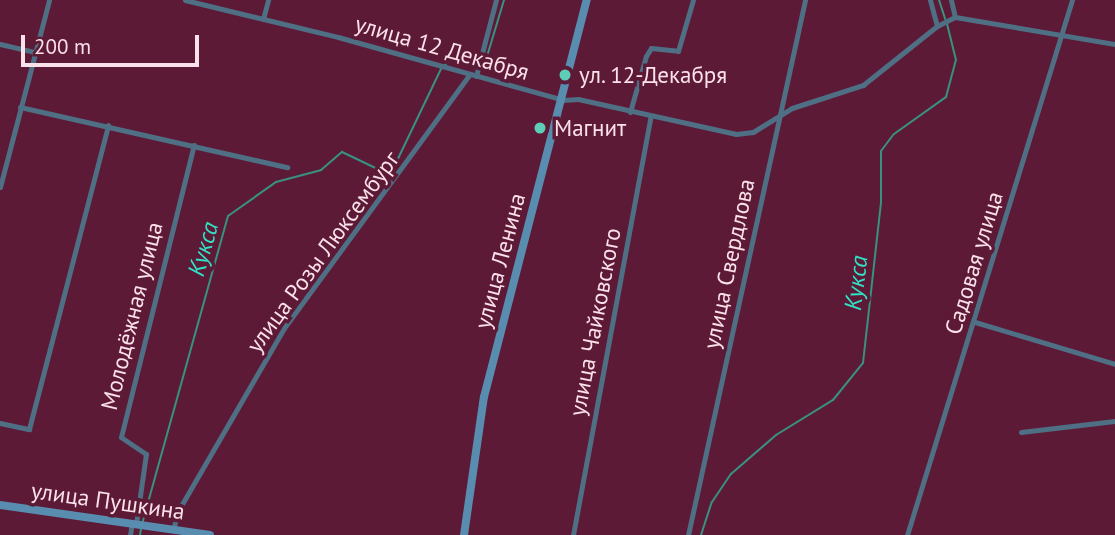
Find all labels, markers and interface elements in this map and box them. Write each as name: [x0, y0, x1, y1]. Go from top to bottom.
street label: улица 12 Декабря: [351, 10, 533, 86]
scale bar: [24, 21, 203, 65]
text: 200 m: [34, 33, 91, 60]
place label: ул. 12-Декабря: [579, 61, 729, 89]
marker: ул. 12-Декабря: [557, 67, 573, 83]
place label: Магнит: [554, 114, 626, 142]
marker: Магнит: [532, 120, 548, 136]
street label: улица Розы Люксембург: [241, 146, 405, 358]
street label: улица Свердлова: [697, 176, 761, 352]
street label: Садовая улица: [939, 188, 1009, 338]
street label: улица Ленина: [469, 190, 531, 332]
street label: Молодёжная улица: [95, 219, 169, 413]
water label: Кукса: [182, 219, 224, 279]
street label: улица Чайковского: [563, 226, 627, 418]
water label: Кукса: [838, 254, 874, 312]
street label: улица Пушкина: [29, 477, 187, 525]

